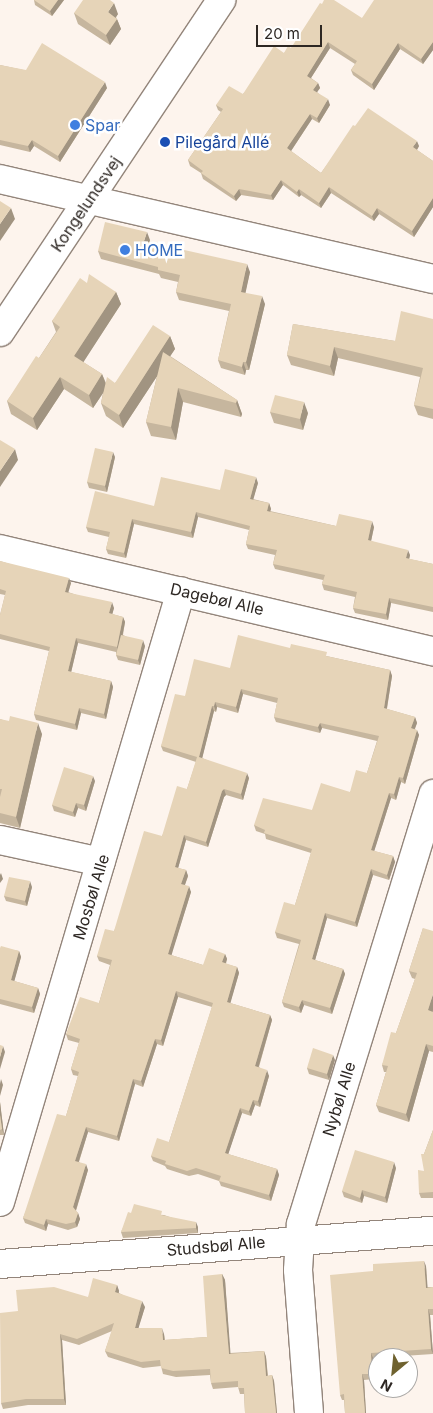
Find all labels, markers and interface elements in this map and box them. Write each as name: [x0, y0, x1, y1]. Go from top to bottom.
scale bar: [258, 15, 324, 47]
text: 20 m: [264, 24, 300, 43]
place label: Spar: [85, 115, 120, 135]
marker: Spar: [69, 119, 81, 131]
place label: Pilegård Allé: [175, 132, 269, 152]
marker: Pilegård Allé: [159, 136, 171, 148]
street label: Kongelundsvej: [47, 153, 125, 255]
place label: HOME: [135, 240, 183, 260]
marker: HOME: [119, 244, 131, 256]
street label: Dagebøl Alle: [168, 579, 266, 619]
street label: Mosbøl Alle: [69, 852, 113, 942]
street label: Nybøl Alle: [319, 1059, 359, 1139]
street label: Studsbøl Alle: [166, 1232, 266, 1260]
north arrow: [368, 1348, 418, 1398]
text: N: [377, 1376, 395, 1396]

